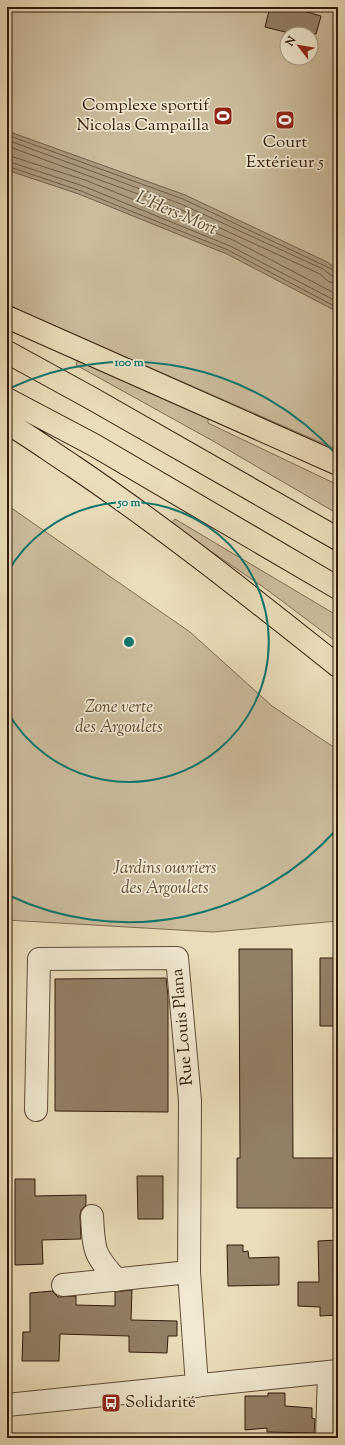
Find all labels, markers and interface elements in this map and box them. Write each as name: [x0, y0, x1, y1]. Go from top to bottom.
north arrow: [279, 26, 319, 66]
text: N: [282, 33, 301, 50]
place label: Complexe sportif Nicolas Campailla: [76, 94, 210, 138]
sports icon: Complexe sportif Nicolas Campailla: [212, 105, 234, 127]
sports icon: Court Extérieur 5: [274, 109, 296, 131]
place label: Court Extérieur 5: [246, 131, 324, 175]
water label: L'Hers-Mort: [131, 185, 221, 243]
text: 100 m: [113, 354, 144, 372]
text: 50 m: [117, 494, 141, 512]
centre of rings: [122, 635, 136, 649]
park label: Zone verte des Argoulets: [75, 696, 163, 740]
park label: Jardins ouvriers des Argoulets: [113, 857, 217, 901]
street label: Rue Louis Plana: [166, 967, 200, 1087]
place label: Solidarité: [125, 1391, 196, 1415]
bus stop icon: Solidarité: [100, 1392, 122, 1414]

